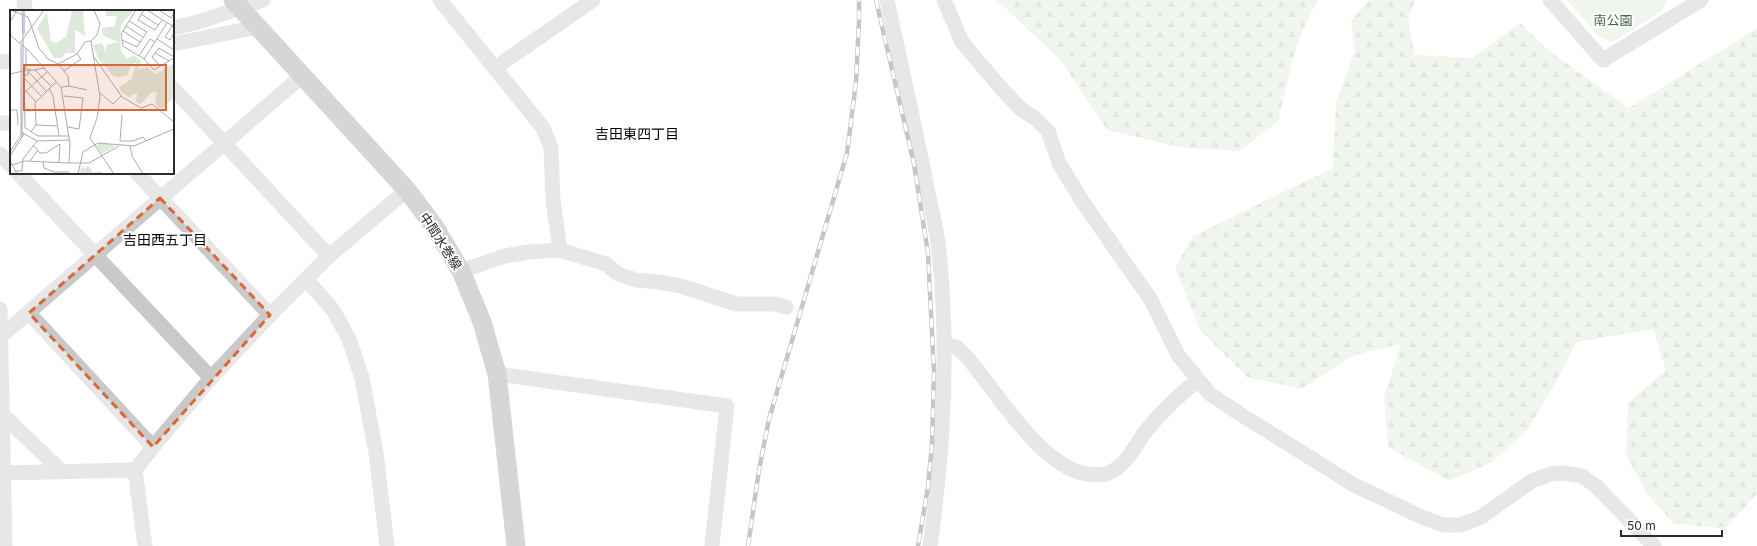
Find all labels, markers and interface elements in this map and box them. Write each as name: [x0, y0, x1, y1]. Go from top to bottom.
inset map: [10, 10, 174, 174]
park label: 南公園: [1593, 12, 1633, 28]
district label: 吉田東四丁目: [595, 125, 679, 142]
street label: 中間水巻線: [417, 209, 465, 273]
district label: 吉田西五丁目: [123, 231, 207, 248]
scale bar: [1621, 512, 1722, 538]
text: 50 m: [1627, 518, 1656, 533]

